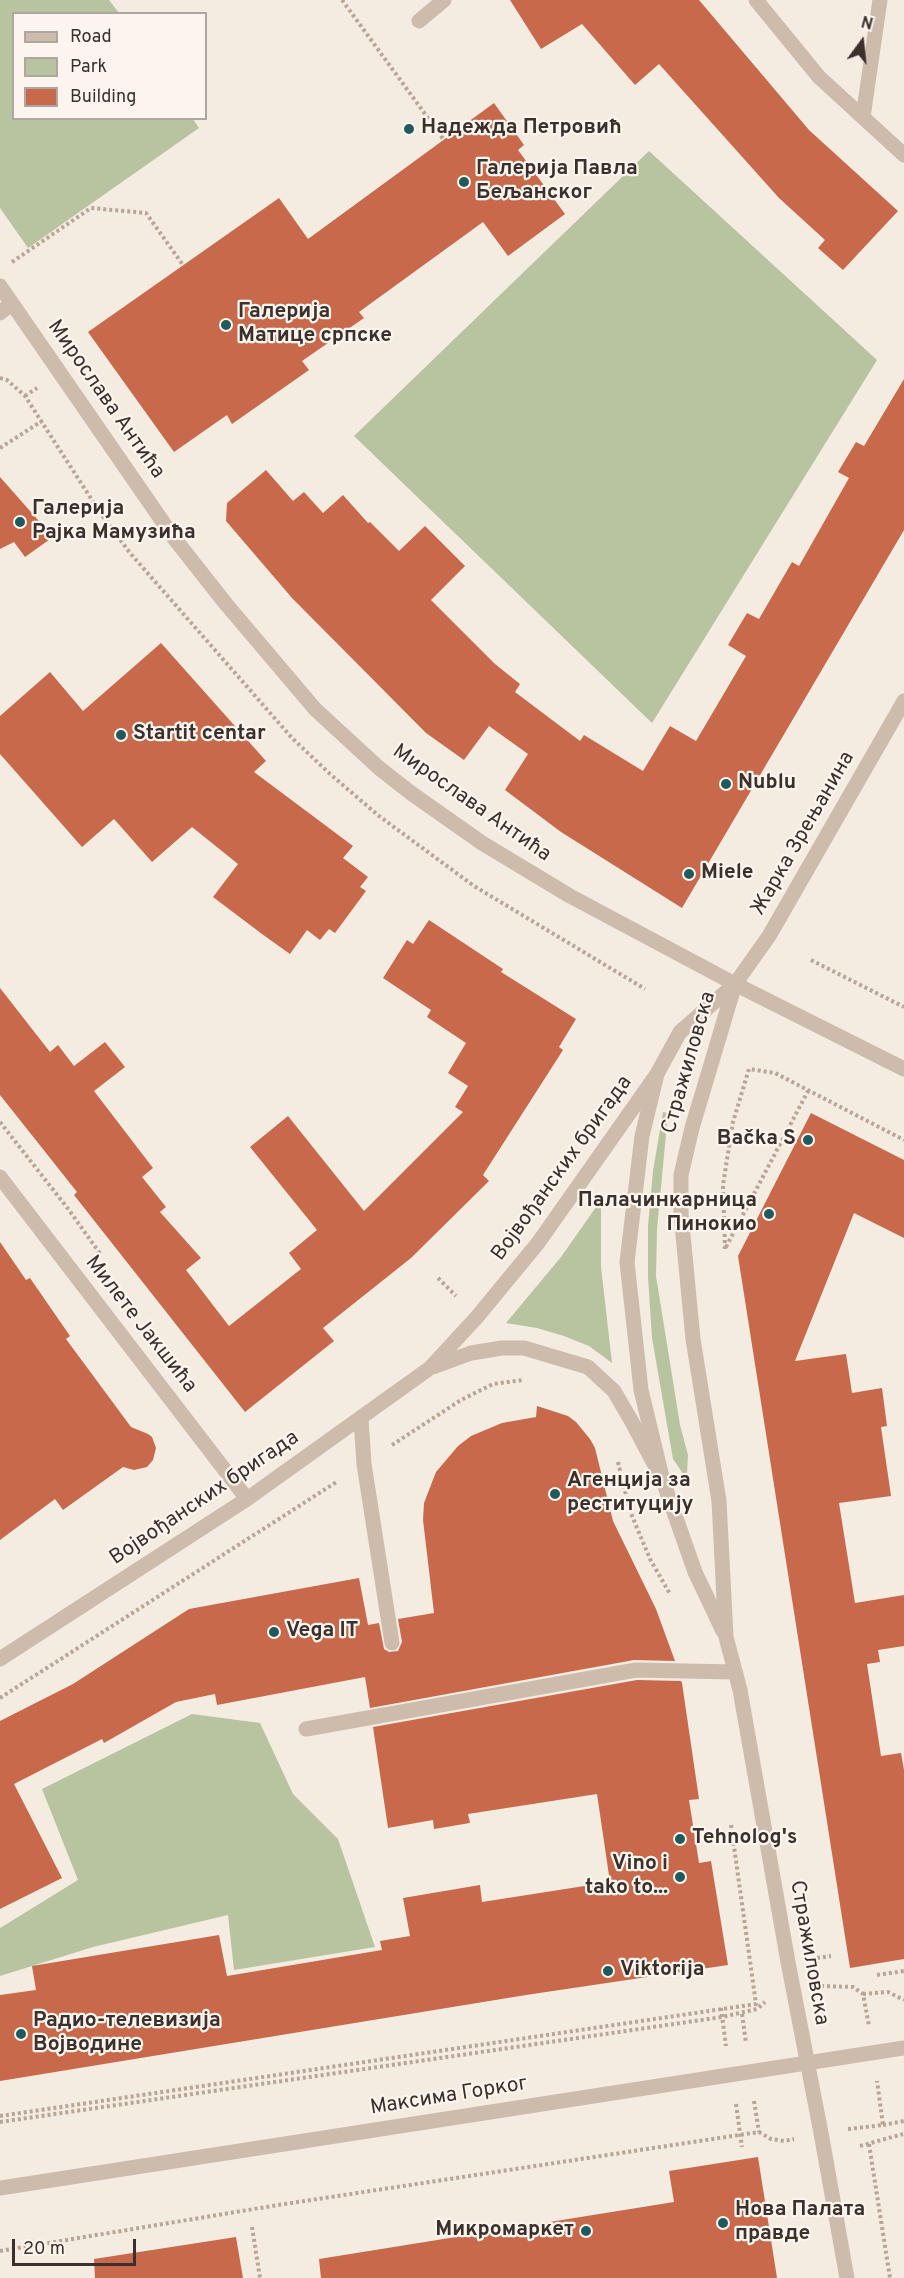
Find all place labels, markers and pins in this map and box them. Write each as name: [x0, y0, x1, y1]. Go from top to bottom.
place label: Надежда Петровић: [421, 116, 622, 142]
marker: Надежда Петровић: [402, 122, 416, 136]
place label: Галерија Павла Бељанског: [476, 157, 638, 207]
marker: Галерија Павла Бељанског: [457, 175, 471, 189]
place label: Галерија Матице српске: [238, 300, 392, 350]
marker: Галерија Матице српске: [219, 318, 233, 332]
place label: Галерија Рајка Мамузића: [32, 497, 196, 547]
marker: Галерија Рајка Мамузића: [13, 515, 27, 529]
place label: Startit centar: [133, 722, 266, 748]
marker: Startit centar: [114, 728, 128, 742]
place label: Nublu: [738, 771, 796, 797]
marker: Nublu: [719, 777, 733, 791]
place label: Miele: [701, 861, 753, 887]
marker: Miele: [682, 867, 696, 881]
place label: Bačka S: [717, 1127, 796, 1153]
marker: Bačka S: [801, 1133, 815, 1147]
place label: Палачинкарница Пинокио: [578, 1189, 757, 1239]
marker: Палачинкарница Пинокио: [762, 1207, 776, 1221]
place label: Агенција за реституцију: [567, 1469, 694, 1519]
marker: Агенција за реституцију: [548, 1487, 562, 1501]
place label: Vega IT: [286, 1619, 358, 1645]
marker: Vega IT: [267, 1625, 281, 1639]
place label: Tehnolog's: [692, 1826, 797, 1852]
marker: Tehnolog's: [673, 1832, 687, 1846]
place label: Vino i tako to...: [585, 1852, 668, 1902]
marker: Vino i tako to...: [673, 1870, 687, 1884]
place label: Viktorija: [620, 1958, 705, 1984]
marker: Viktorija: [601, 1964, 615, 1978]
place label: Радио-телевизија Војводине: [33, 2009, 221, 2059]
marker: Радио-телевизија Војводине: [14, 2027, 28, 2041]
place label: Нова Палата правде: [735, 2198, 865, 2248]
marker: Нова Палата правде: [716, 2216, 730, 2230]
place label: Микромаркет: [435, 2218, 574, 2244]
marker: Микромаркет: [579, 2224, 593, 2238]

